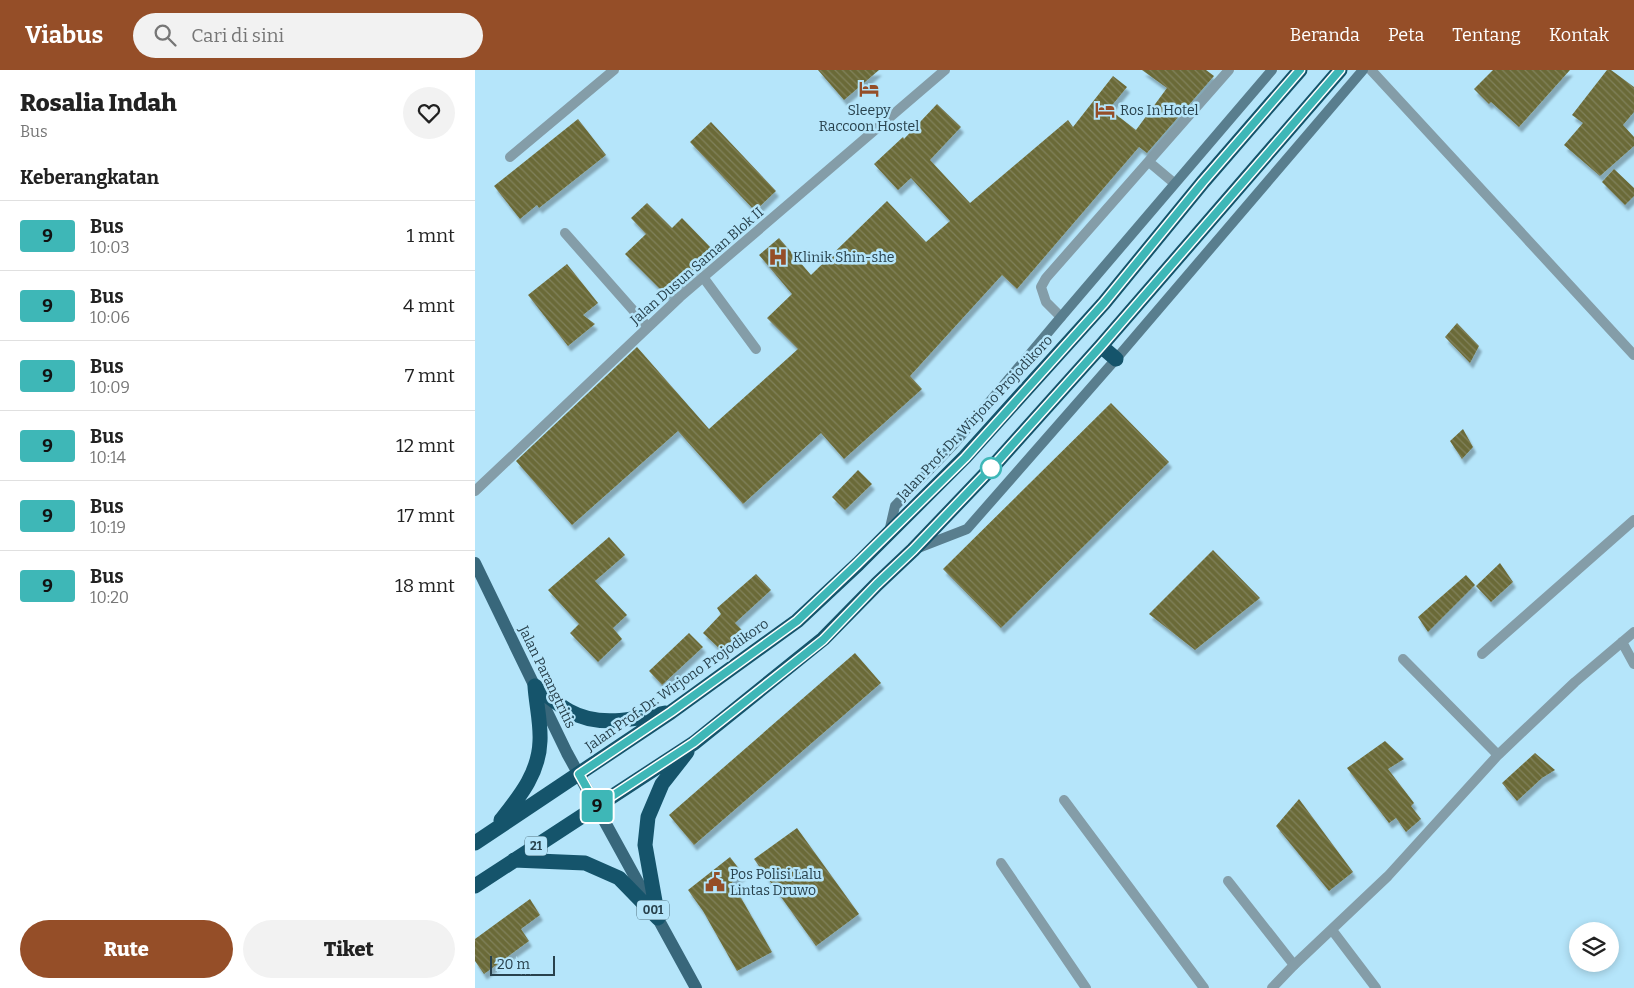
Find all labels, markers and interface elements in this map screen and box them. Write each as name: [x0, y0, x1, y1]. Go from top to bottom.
search box: [133, 13, 483, 58]
text: Viabus: [25, 21, 103, 49]
icon: search: [151, 21, 179, 49]
text: Cari di sini: [191, 24, 284, 47]
text: Beranda: [1290, 24, 1360, 46]
text: Peta: [1388, 24, 1424, 46]
text: Tentang: [1452, 24, 1521, 46]
text: Kontak: [1549, 24, 1609, 46]
hotel icon: Sleepy Raccoon Hostel: [858, 78, 880, 100]
button: heart: [403, 87, 455, 139]
text: Rosalia Indah: [20, 89, 176, 117]
hotel icon: Ros In Hotel: [1094, 99, 1116, 121]
place label: Sleepy Raccoon Hostel: [819, 102, 919, 135]
place label: Ros In Hotel: [1120, 102, 1199, 119]
text: Bus: [20, 122, 48, 141]
text: Keberangkatan: [20, 166, 159, 189]
street label: Jalan Dusun Saman Blok II: [626, 204, 767, 329]
text: Bus: [90, 215, 124, 238]
text: 1 mnt: [406, 224, 455, 247]
text: 9: [42, 225, 53, 247]
text: 10:03: [90, 238, 130, 257]
hospital icon: Klinik Shin-she: [767, 246, 789, 268]
place label: Klinik Shin-she: [793, 249, 895, 266]
text: Bus: [90, 285, 124, 308]
text: 4 mnt: [403, 294, 455, 317]
text: 9: [42, 295, 53, 317]
text: 10:06: [90, 308, 130, 327]
street label: Jalan Prof. Dr. Wirjono Projodikoro: [893, 332, 1056, 505]
text: Bus: [90, 355, 124, 378]
text: 7 mnt: [405, 364, 455, 387]
text: 9: [42, 365, 53, 387]
text: 10:09: [90, 378, 130, 397]
text: Bus: [90, 425, 124, 448]
text: 12 mnt: [396, 434, 455, 457]
text: 9: [42, 435, 53, 457]
text: 10:14: [90, 448, 126, 467]
unlabelled marker: [980, 457, 1002, 479]
text: Bus: [90, 495, 124, 518]
text: 17 mnt: [397, 504, 455, 527]
text: 9: [42, 505, 53, 527]
text: 10:19: [90, 518, 126, 537]
text: Bus: [90, 565, 124, 588]
text: 18 mnt: [395, 574, 455, 597]
text: 9: [42, 575, 53, 597]
text: 10:20: [90, 588, 129, 607]
street label: Jalan Prof. Dr. Wirjono Projodikoro: [581, 615, 772, 756]
street label: Jalan Parangtritis: [514, 622, 579, 731]
line badge: 9: [581, 790, 613, 822]
text: 9: [592, 795, 602, 817]
road number: 21: [525, 836, 547, 856]
place label: Pos Polisi Lalu Lintas Druwo: [730, 866, 822, 899]
public building icon: Pos Polisi Lalu Lintas Druwo: [704, 871, 726, 893]
road number: 001: [637, 900, 669, 920]
button: Rute: [20, 920, 233, 978]
button: Tiket: [243, 920, 455, 978]
map controls: [1569, 922, 1619, 972]
button: layers: [1569, 922, 1619, 972]
scale bar: [490, 953, 555, 976]
text: 20 m: [497, 956, 530, 973]

